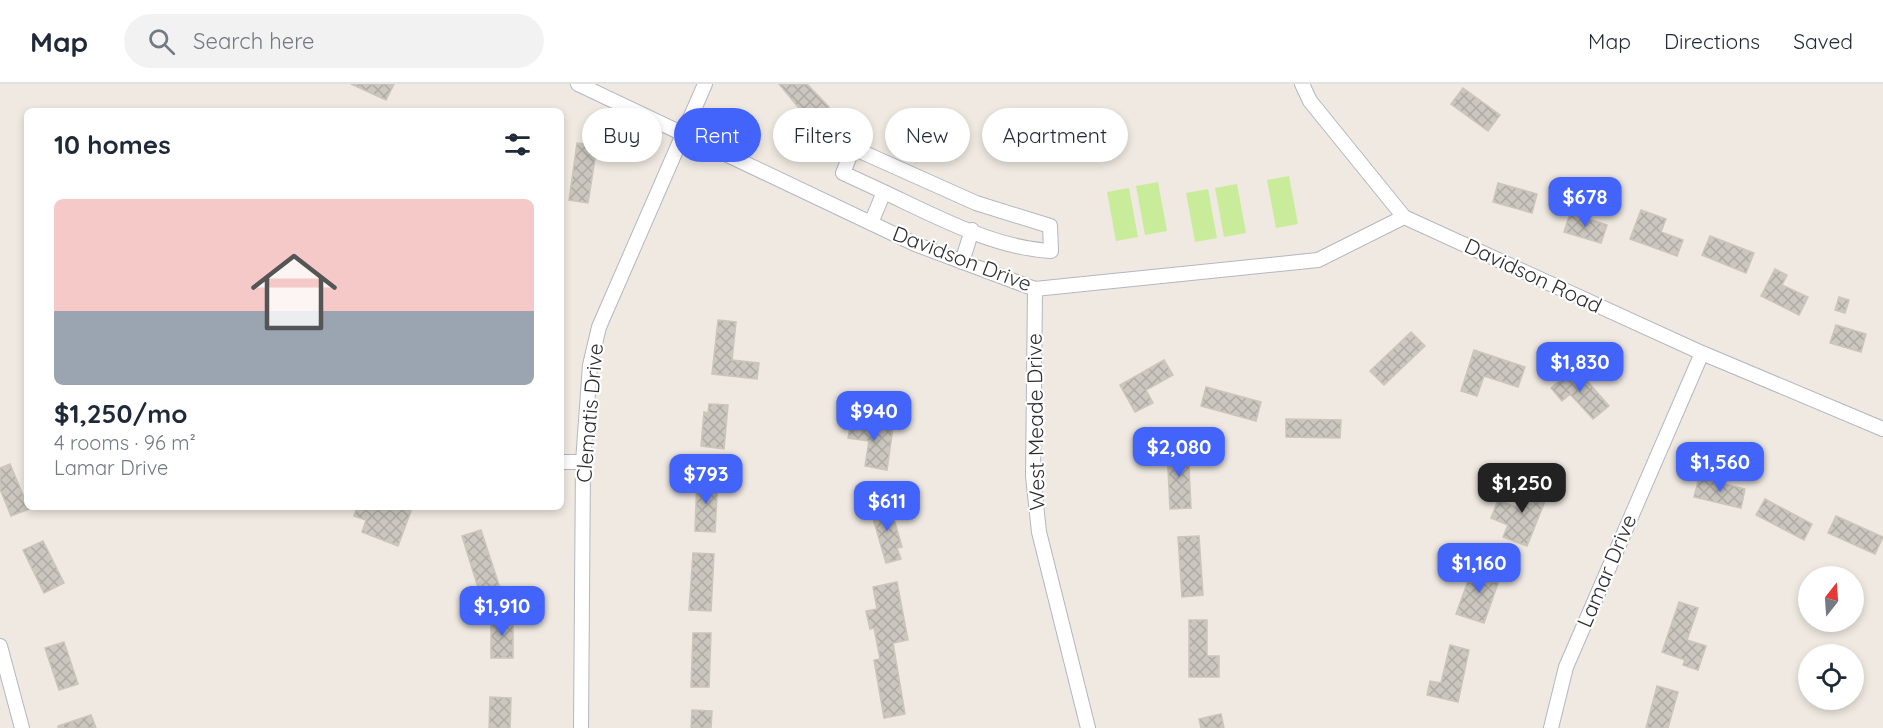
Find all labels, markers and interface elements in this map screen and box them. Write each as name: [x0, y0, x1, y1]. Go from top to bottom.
search box: [124, 14, 544, 68]
text: Map: [30, 24, 88, 59]
icon: search: [145, 25, 178, 58]
text: Search here: [193, 27, 315, 55]
text: Map: [1588, 28, 1631, 54]
text: Directions: [1664, 28, 1760, 54]
text: Saved: [1793, 28, 1853, 54]
chip: Buy: [582, 108, 662, 162]
chip: Rent: [674, 108, 761, 162]
chip: Filters: [773, 108, 873, 162]
chip: New: [885, 108, 970, 162]
chip: Apartment: [982, 108, 1128, 162]
text: 10 homes: [54, 128, 171, 161]
icon: filters: [501, 128, 534, 161]
pin: $678: [1549, 177, 1621, 228]
text: $678: [1563, 184, 1607, 209]
street label: Davidson Drive: [889, 220, 1036, 297]
street label: Davidson Road: [1461, 232, 1606, 318]
icon: home: [240, 238, 348, 346]
street label: West Meade Drive: [1020, 333, 1050, 511]
street label: Clematis Drive: [570, 342, 608, 484]
pin: $1,830: [1531, 342, 1629, 393]
text: $1,830: [1550, 349, 1610, 374]
pin: $940: [838, 391, 910, 442]
text: $1,250/mo: [54, 397, 187, 430]
text: $940: [850, 398, 898, 423]
pin: $2,080: [1130, 427, 1228, 478]
text: 4 rooms · 96 m²: [54, 430, 196, 455]
text: $2,080: [1147, 434, 1211, 459]
pin: $1,560: [1671, 442, 1769, 493]
text: $1,560: [1690, 449, 1750, 474]
pin: $793: [670, 454, 742, 505]
text: Lamar Drive: [54, 455, 168, 480]
text: $793: [683, 461, 729, 486]
pin: $1,250: [1473, 463, 1571, 514]
text: $1,250: [1492, 470, 1552, 495]
pin: $611: [851, 481, 923, 532]
text: $611: [868, 488, 906, 513]
street label: Lamar Drive: [1571, 510, 1642, 631]
pin: $1,160: [1430, 543, 1528, 594]
text: $1,160: [1452, 550, 1506, 575]
north arrow: [1798, 566, 1864, 632]
map controls: [1798, 566, 1864, 710]
pin: $1,910: [453, 586, 551, 637]
text: $1,910: [474, 593, 530, 618]
button: locate: [1798, 644, 1864, 710]

